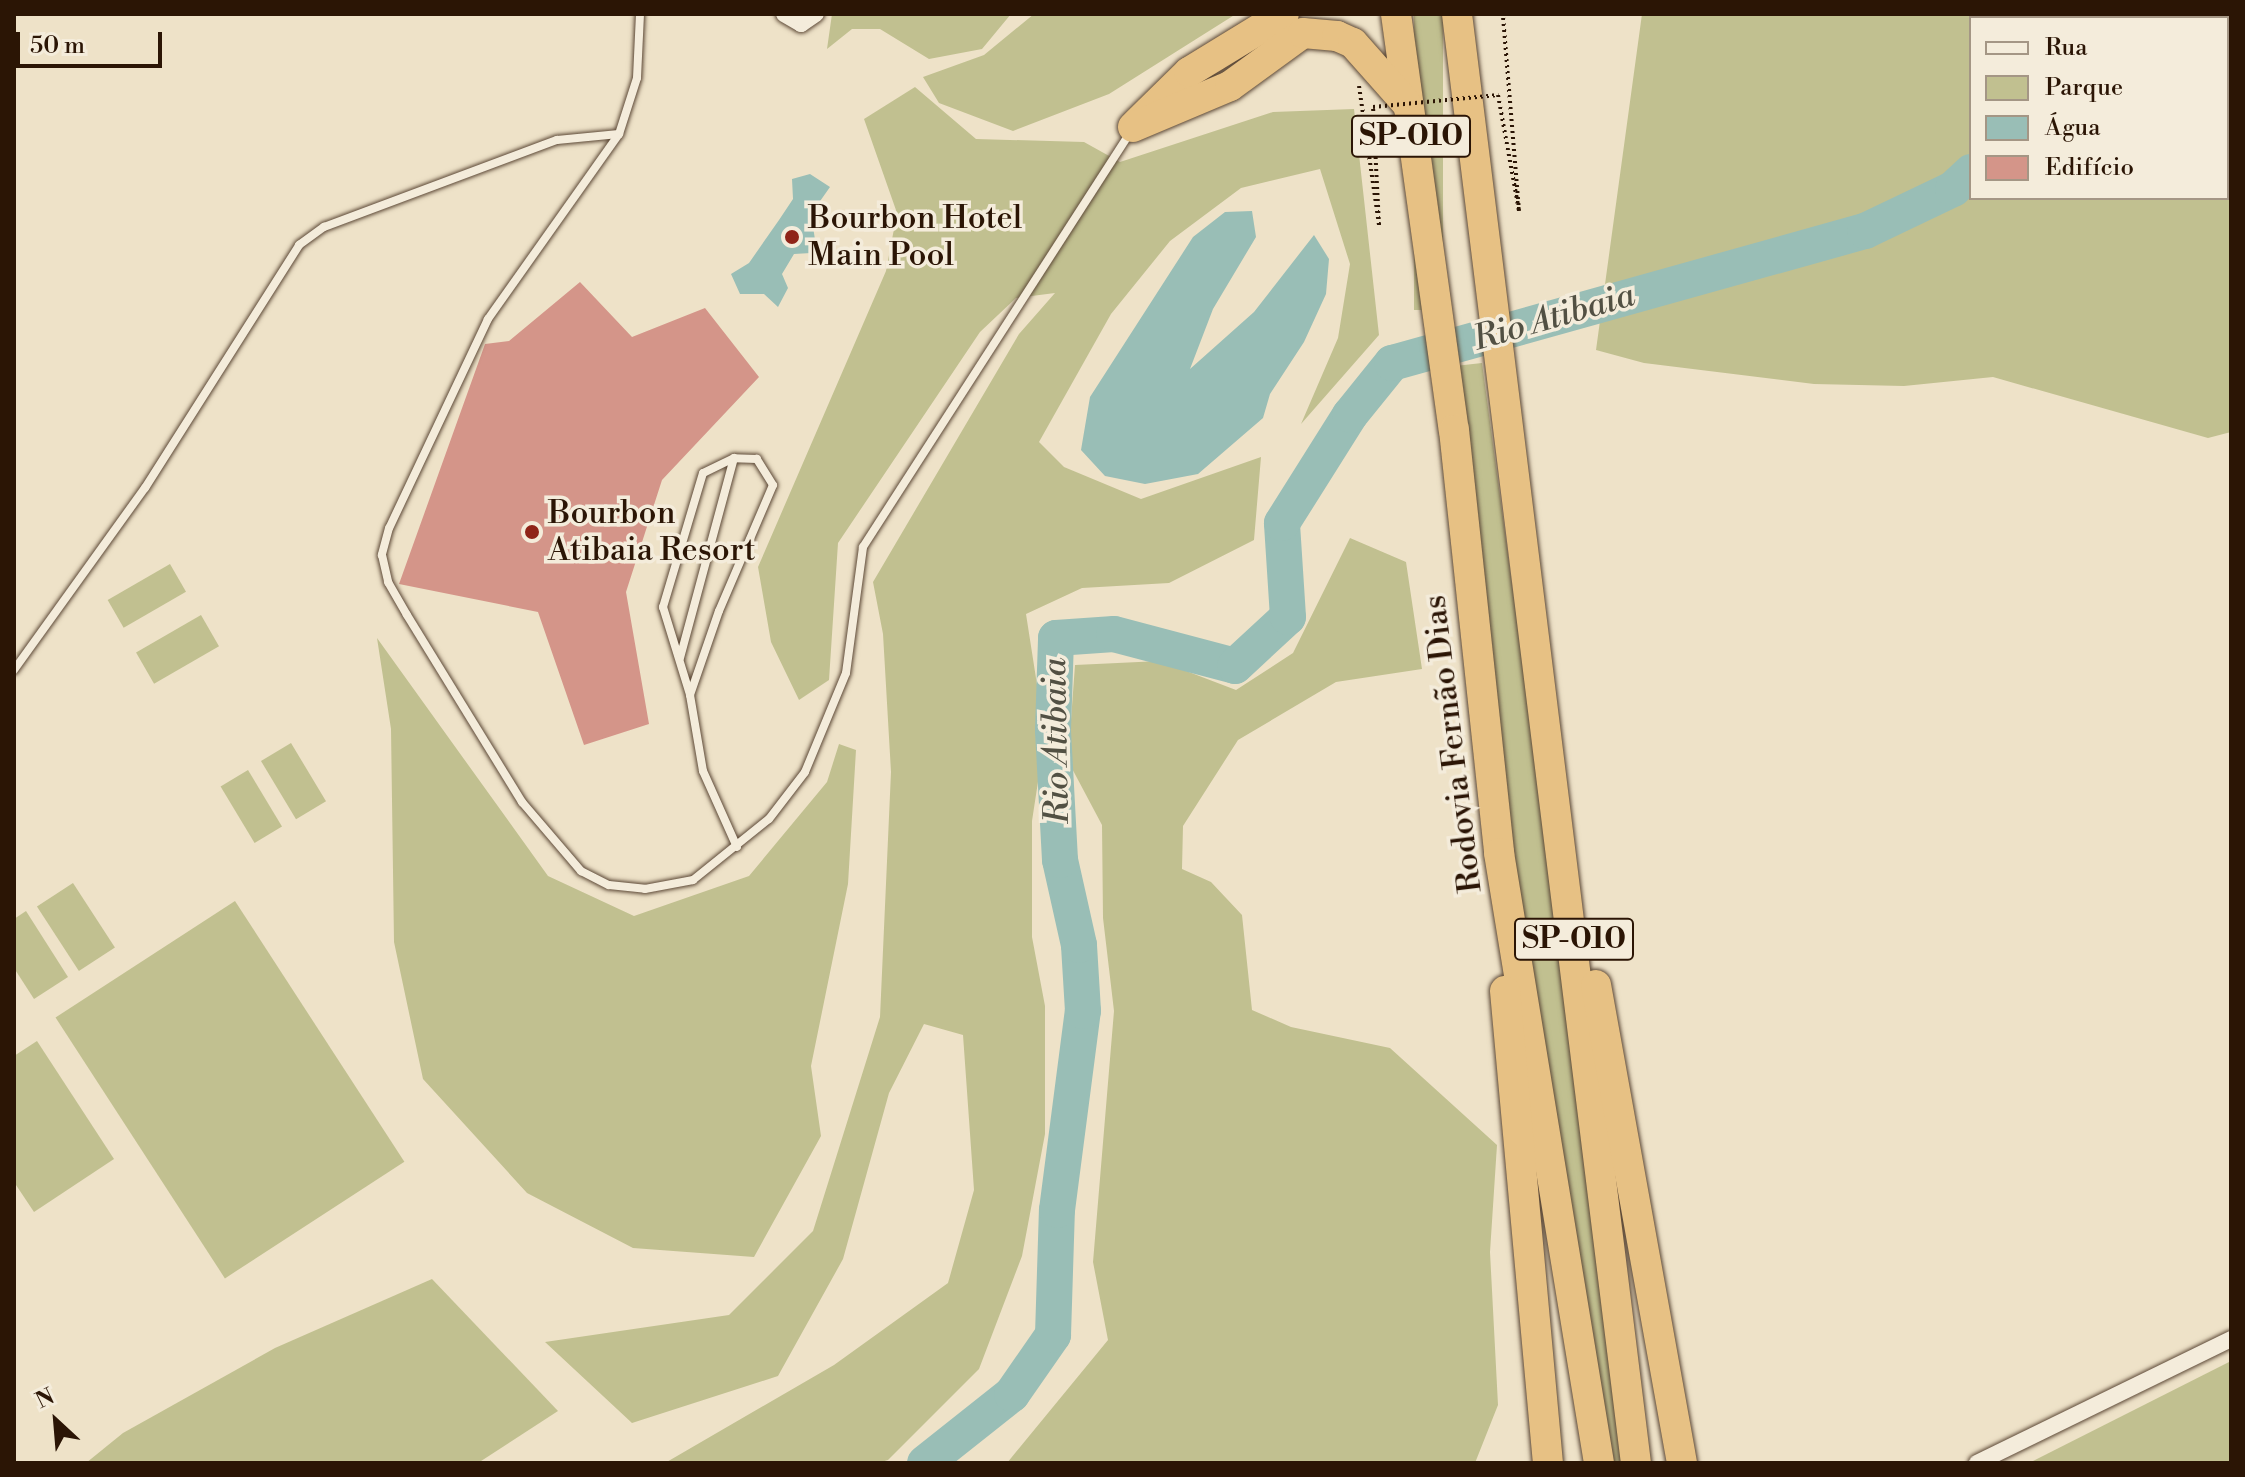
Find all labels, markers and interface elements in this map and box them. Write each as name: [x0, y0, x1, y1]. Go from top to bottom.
scale bar: [20, 16, 166, 66]
legend: [1969, 16, 2229, 200]
text: 50 m: [30, 31, 85, 61]
text: Rua: [2045, 33, 2087, 63]
text: Parque: [2045, 73, 2123, 103]
road number: SP-010: [1351, 110, 1471, 162]
text: Água: [2045, 113, 2100, 143]
text: Edifício: [2045, 153, 2134, 183]
place label: Bourbon Hotel Main Pool: [808, 200, 1022, 275]
marker: Bourbon Hotel Main Pool: [783, 228, 801, 246]
water label: Rio Atibaia: [1468, 275, 1640, 361]
place label: Bourbon Atibaia Resort: [548, 495, 756, 570]
marker: Bourbon Atibaia Resort: [523, 523, 541, 541]
street label: Rodovia Fernão Dias: [1416, 593, 1490, 895]
water label: Rio Atibaia: [1035, 658, 1079, 824]
road number: SP-010: [1514, 913, 1634, 965]
north arrow: [16, 1381, 96, 1461]
text: N: [32, 1383, 59, 1415]

